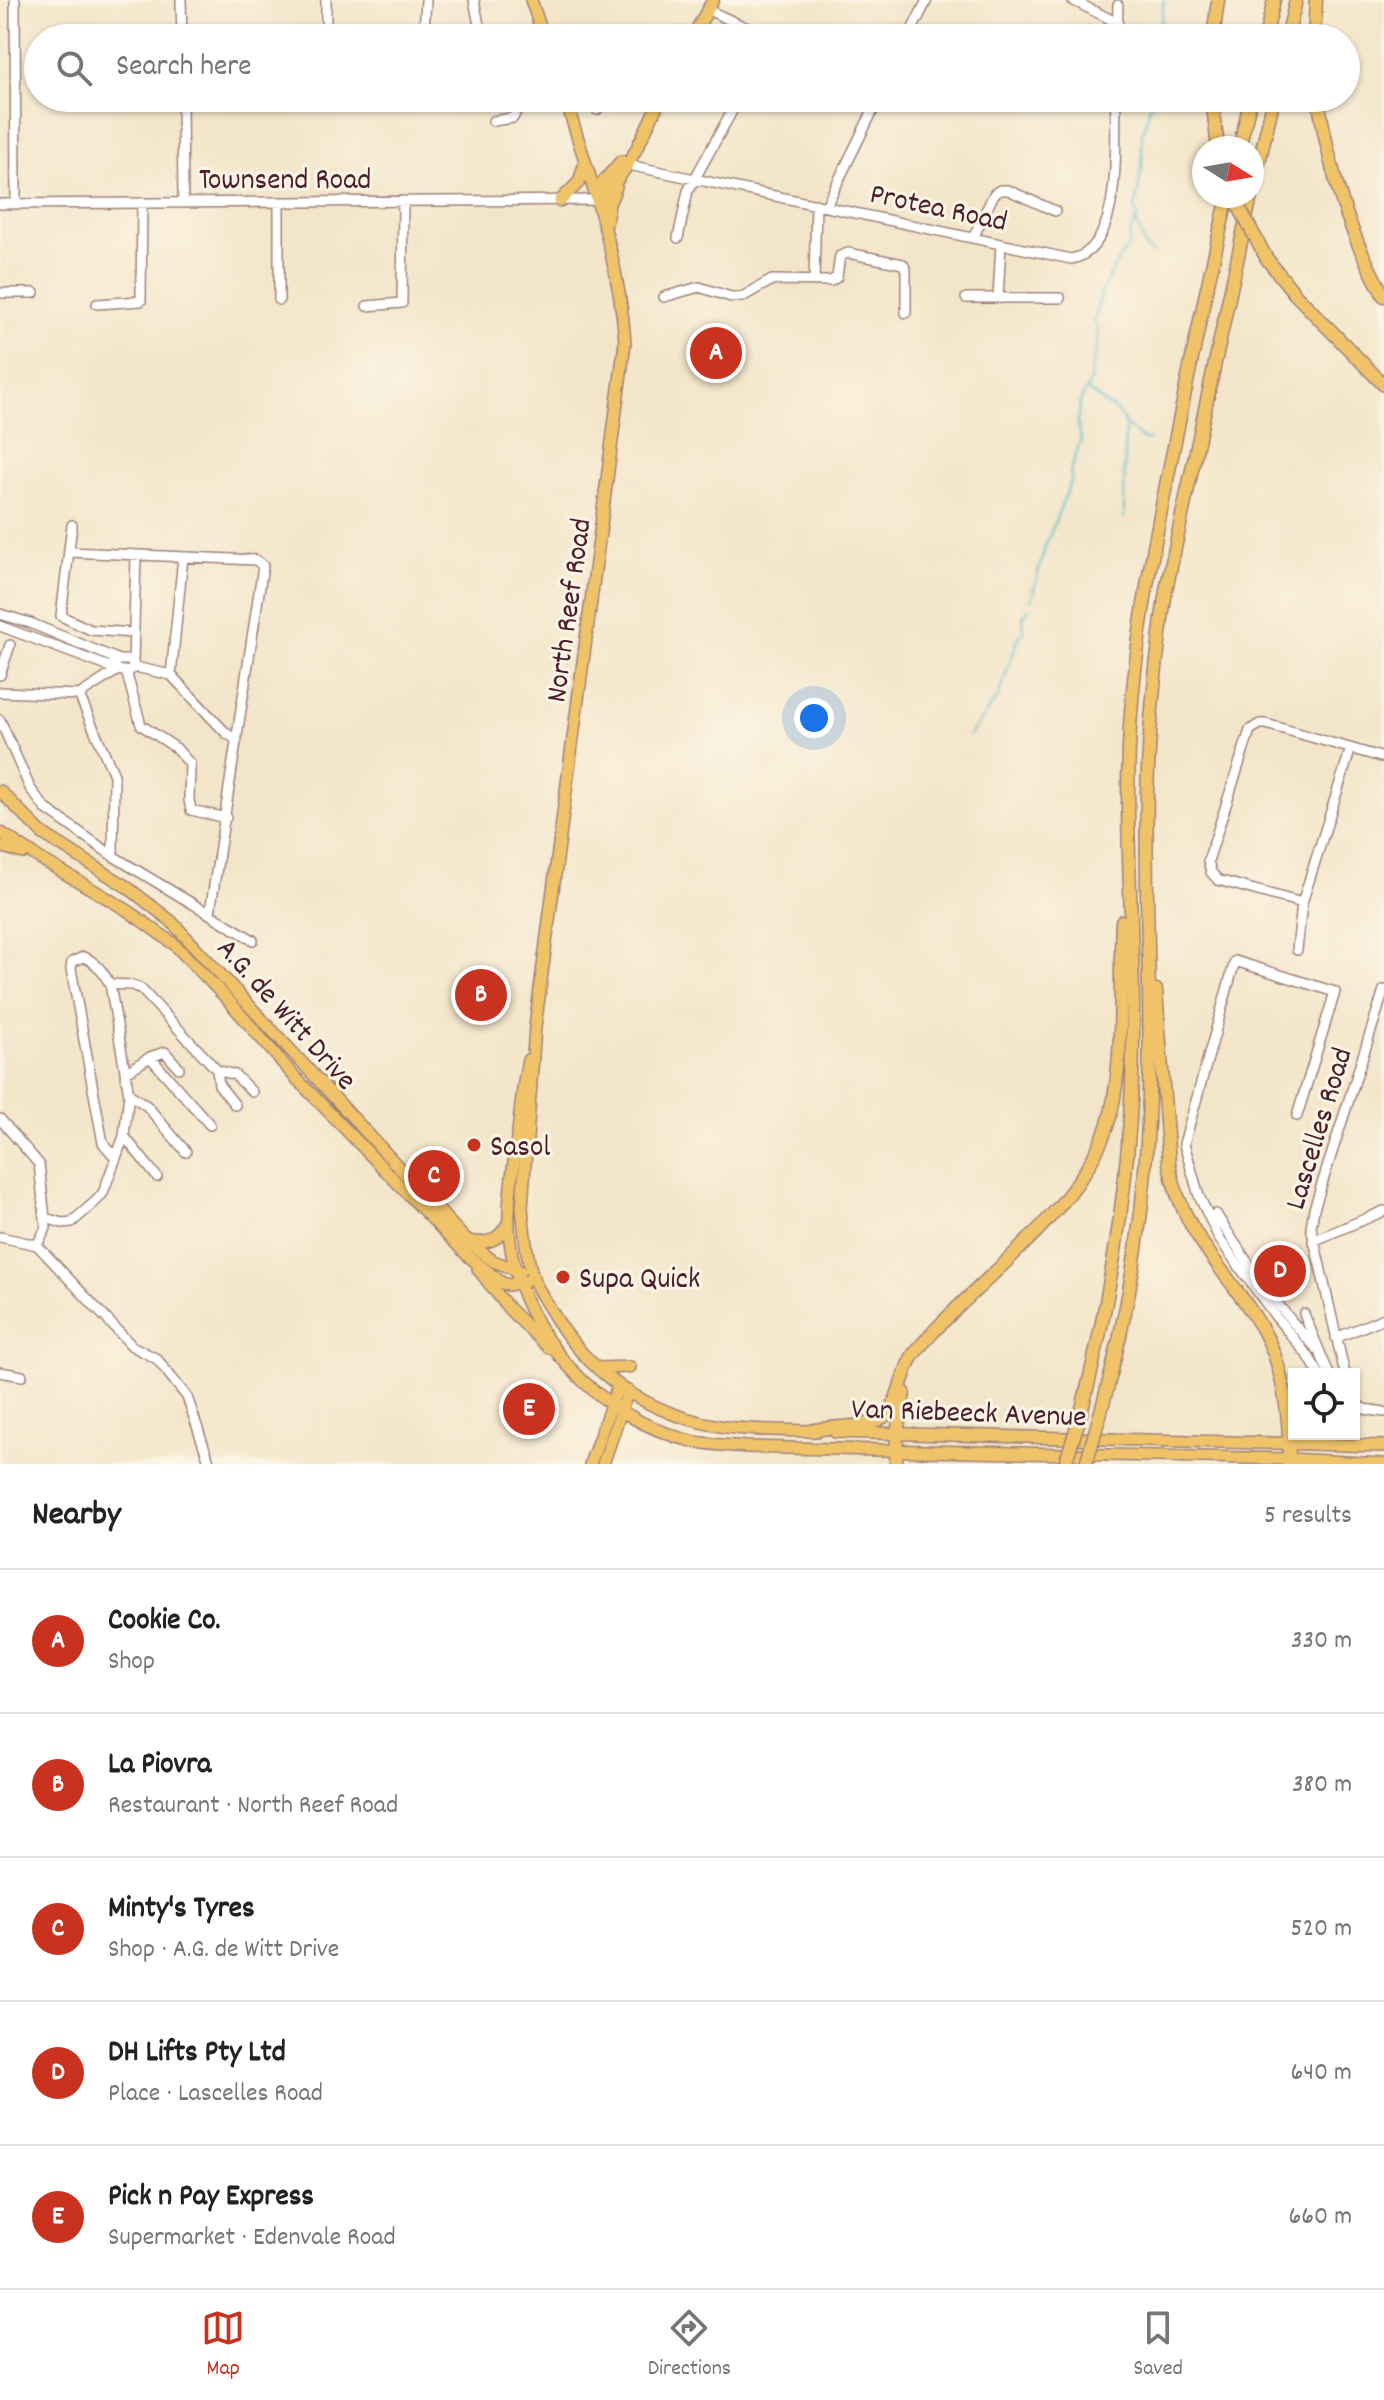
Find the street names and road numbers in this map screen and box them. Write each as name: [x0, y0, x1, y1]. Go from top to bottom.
street label: Townsend Road: [199, 161, 371, 204]
street label: Protea Road: [865, 175, 1011, 246]
street label: North Reef Road: [537, 516, 606, 705]
street label: A.G. de Witt Drive: [204, 930, 365, 1102]
street label: Lascelles Road: [1276, 1043, 1366, 1216]
street label: Van Riebeeck Avenue: [851, 1390, 1087, 1441]

